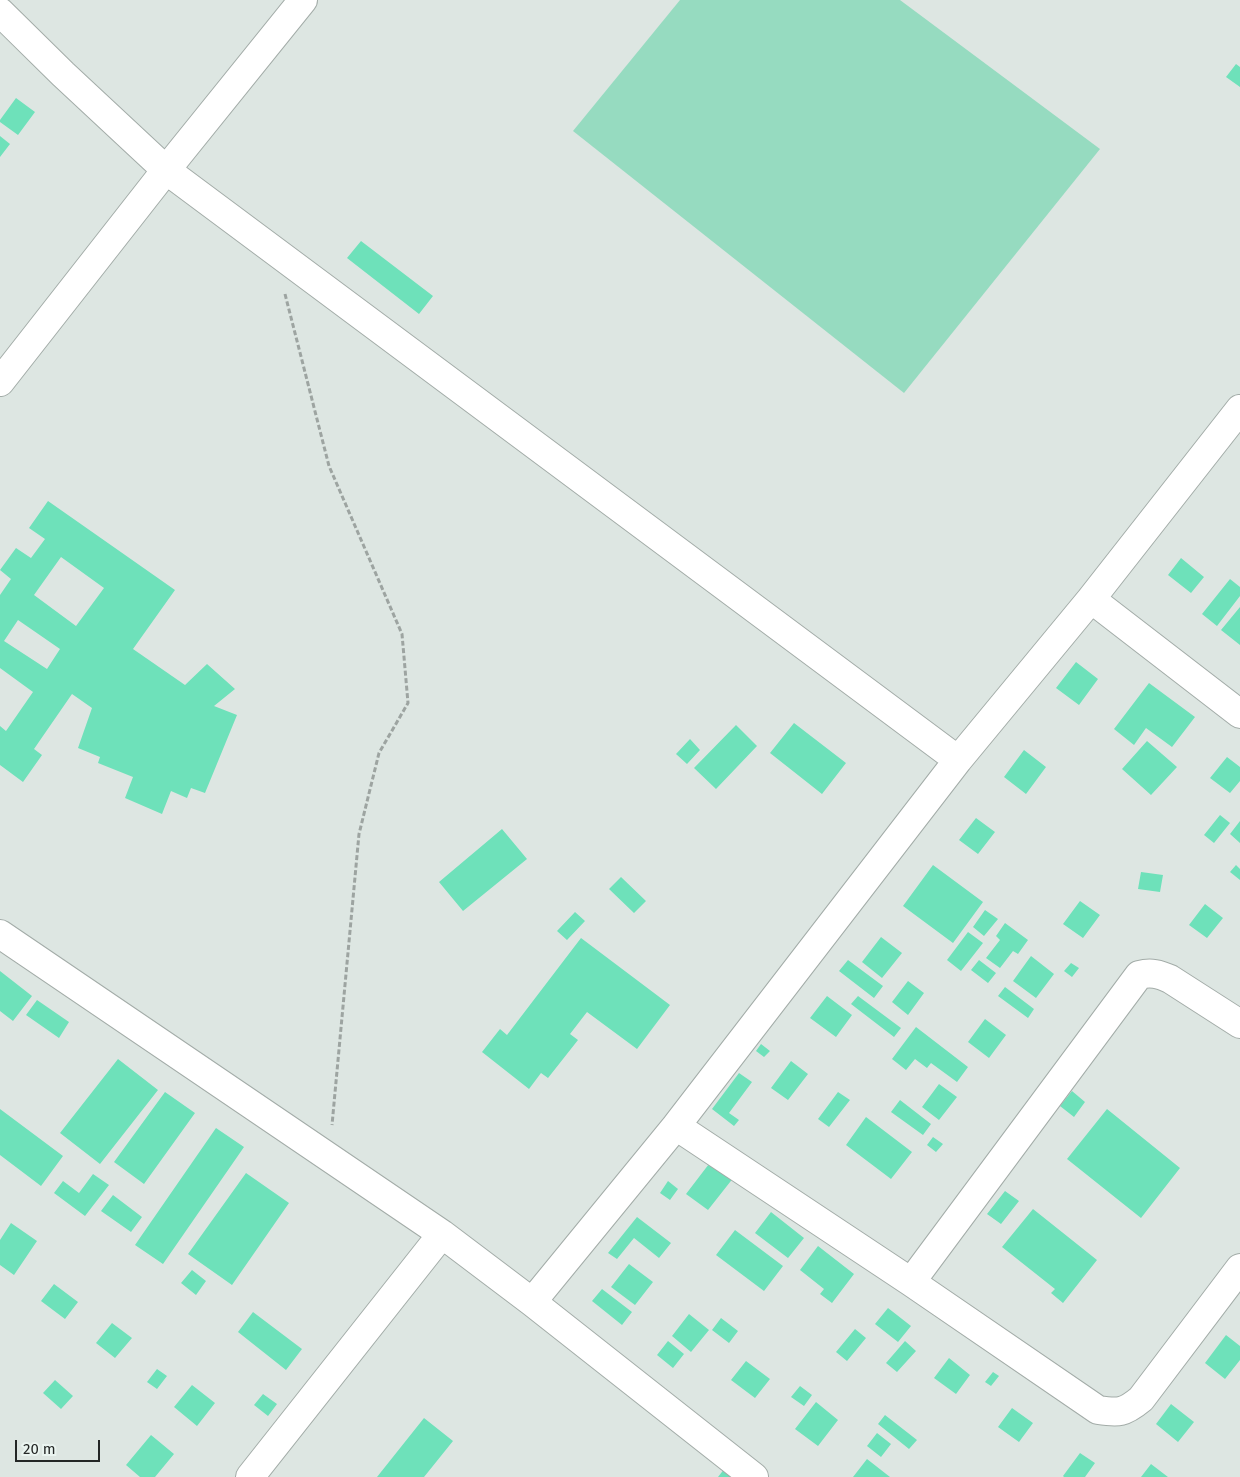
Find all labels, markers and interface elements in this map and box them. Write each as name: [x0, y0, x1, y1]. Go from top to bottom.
scale bar: [18, 1430, 102, 1462]
text: 20 m: [23, 1440, 56, 1458]

